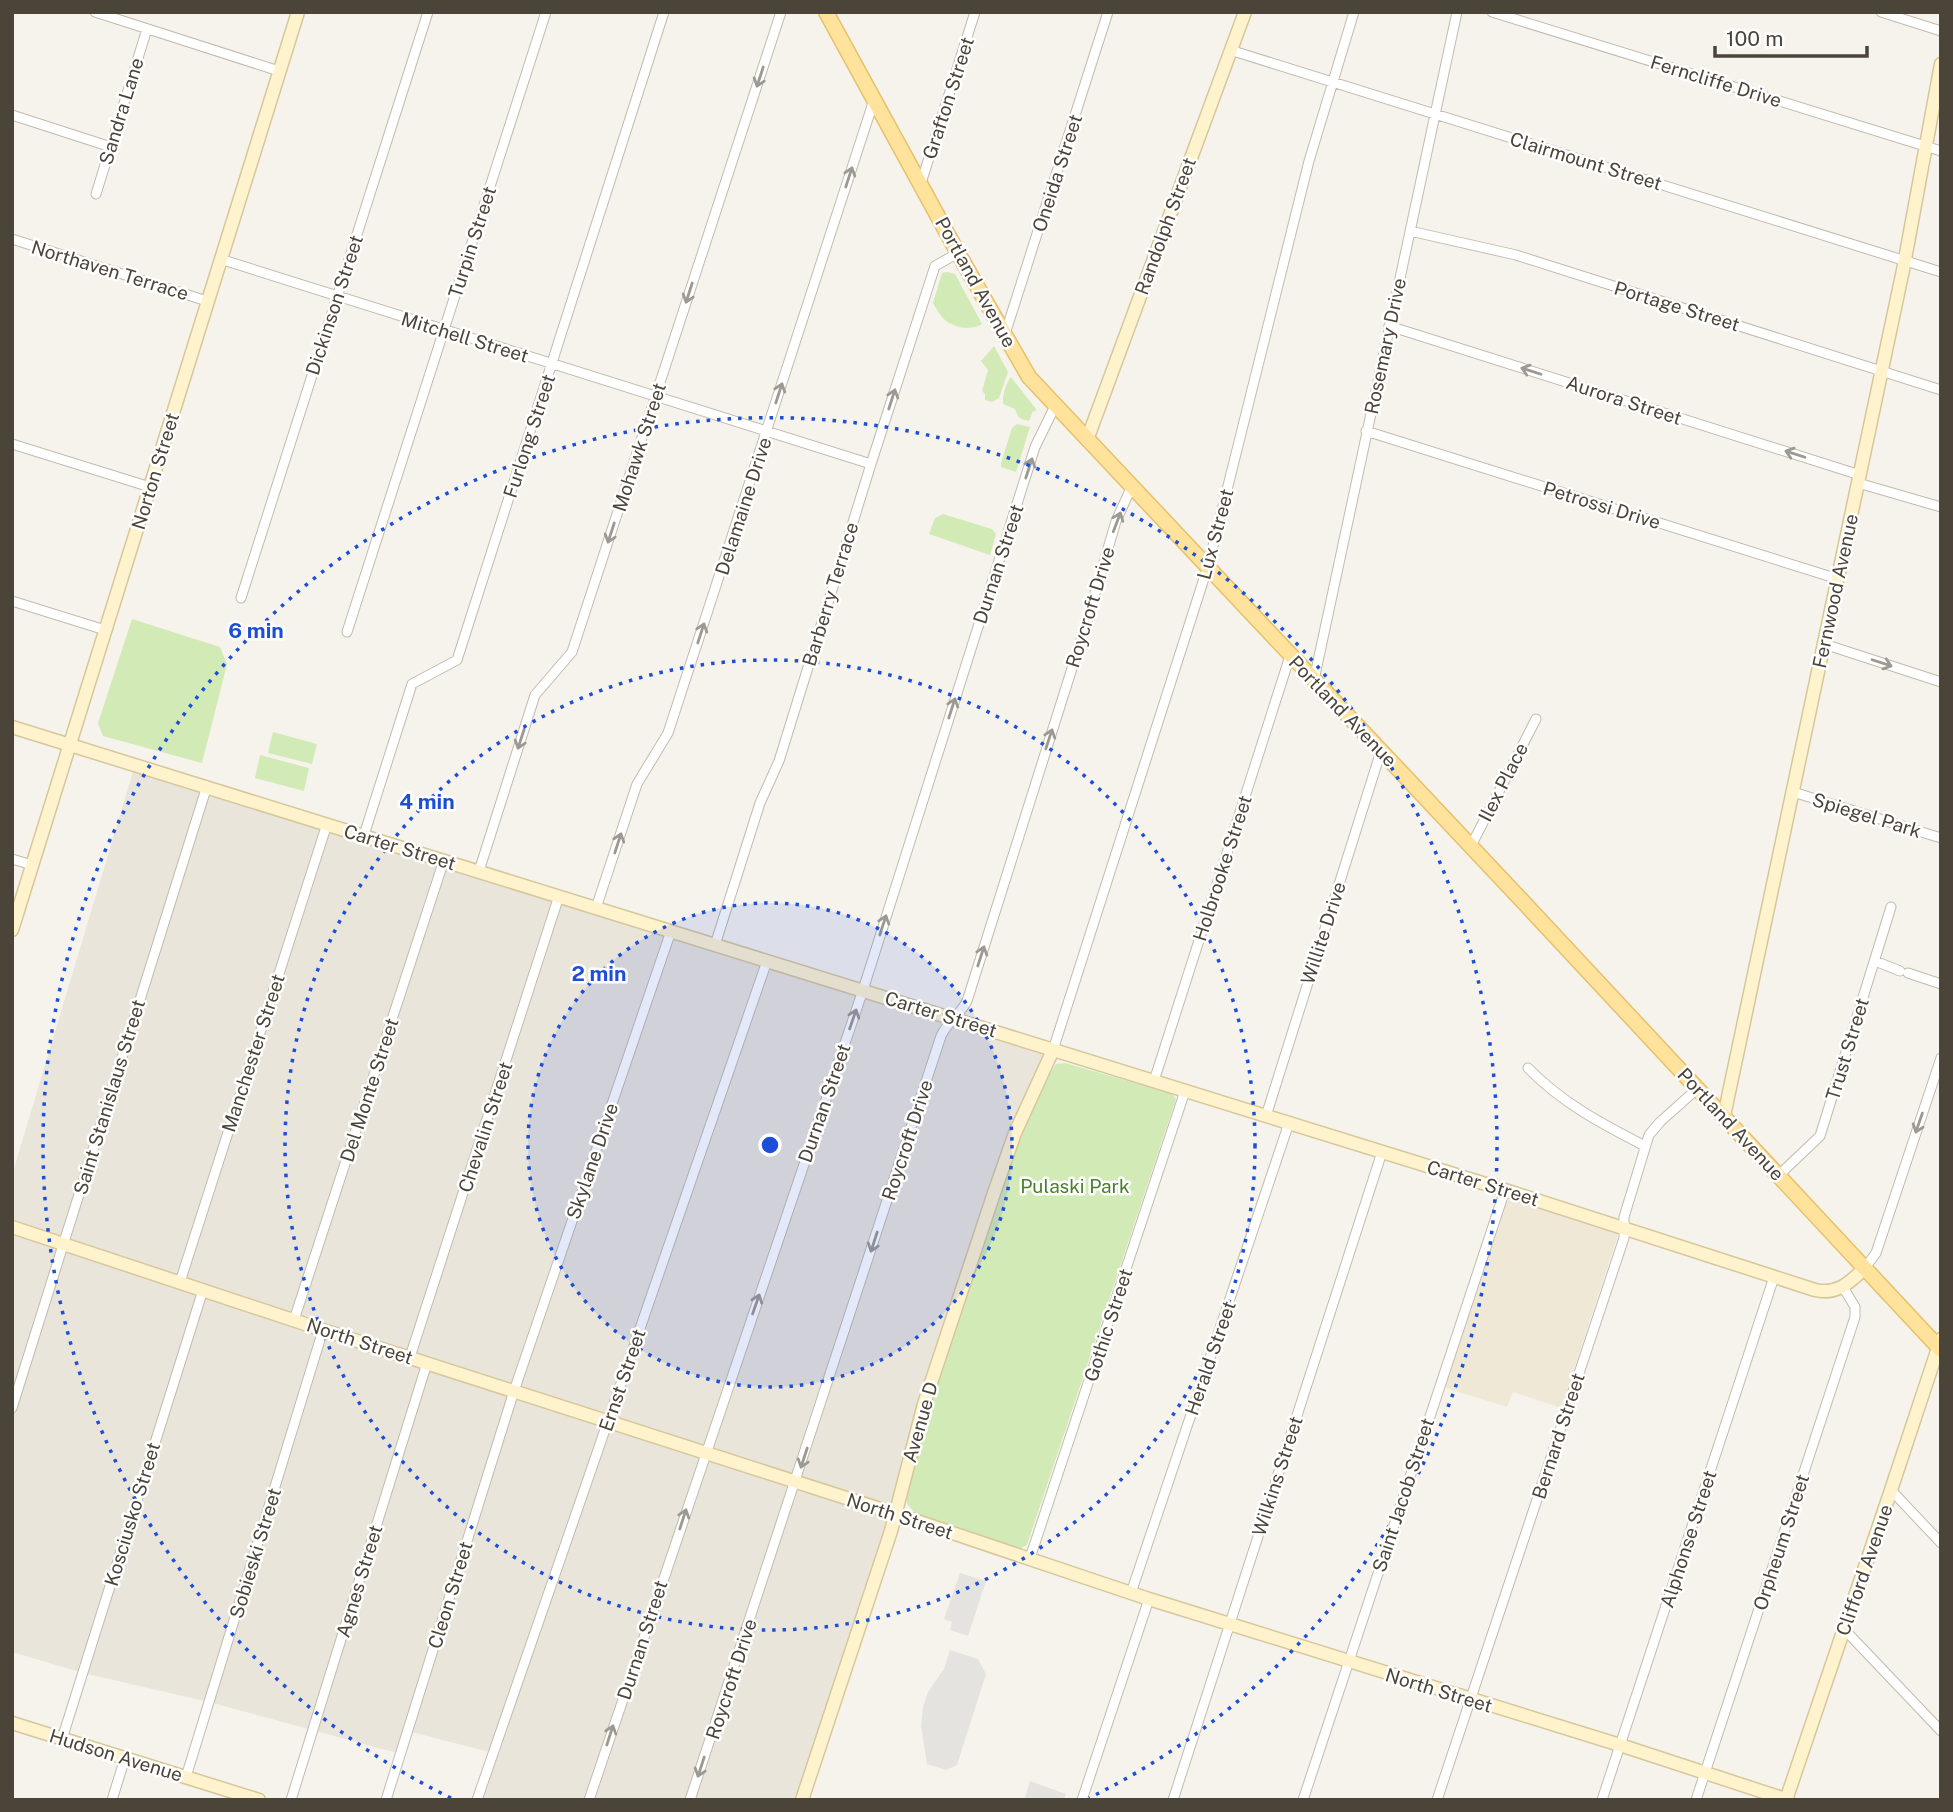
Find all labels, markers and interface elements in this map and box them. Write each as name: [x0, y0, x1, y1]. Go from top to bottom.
scale bar: [1715, 14, 1867, 58]
text: 100 m: [1726, 26, 1783, 51]
street label: Grafton Street: [918, 34, 978, 162]
street label: Ferncliffe Drive: [1648, 51, 1784, 111]
street label: Sandra Lane: [94, 55, 148, 167]
one-way arrow: [753, 66, 766, 88]
street label: Oneida Street: [1028, 111, 1086, 235]
street label: Clairmount Street: [1507, 127, 1665, 195]
street label: Randolph Street: [1130, 154, 1200, 298]
one-way arrow: [844, 166, 857, 188]
street label: Turpin Street: [444, 183, 500, 301]
street label: Portland Avenue: [931, 213, 1021, 351]
street label: Dickinson Street: [301, 232, 367, 378]
street label: Northaven Terrace: [29, 236, 191, 304]
street label: Rosemary Drive: [1360, 276, 1410, 416]
street label: Portage Street: [1612, 276, 1742, 336]
one-way arrow: [682, 282, 695, 304]
street label: Mitchell Street: [399, 307, 531, 367]
one-way arrow: [1520, 363, 1542, 376]
street label: Furlong Street: [499, 371, 559, 501]
street label: Aurora Street: [1563, 371, 1685, 429]
street label: Mohawk Street: [608, 380, 670, 514]
one-way arrow: [774, 383, 787, 405]
one-way arrow: [886, 389, 899, 411]
street label: Norton Street: [127, 410, 183, 532]
street label: Delamaine Drive: [710, 434, 776, 578]
one-way arrow: [1784, 447, 1806, 459]
one-way arrow: [1024, 457, 1036, 479]
street label: Petrossi Drive: [1541, 477, 1663, 533]
street label: Lux Street: [1192, 486, 1238, 582]
street label: Durnan Street: [968, 502, 1028, 626]
one-way arrow: [1111, 512, 1124, 534]
street label: Fernwood Avenue: [1808, 512, 1862, 670]
street label: Barberry Terrace: [798, 519, 862, 669]
one-way arrow: [604, 521, 616, 543]
street label: Roycroft Drive: [1061, 544, 1119, 670]
text: 6 min: [228, 618, 284, 643]
one-way arrow: [695, 622, 708, 644]
street label: Portland Avenue: [1285, 651, 1401, 771]
one-way arrow: [1871, 658, 1893, 670]
one-way arrow: [947, 697, 959, 719]
one-way arrow: [514, 727, 527, 749]
one-way arrow: [1044, 729, 1057, 751]
street label: Ilex Place: [1474, 739, 1532, 825]
street label: Spiegel Park: [1810, 788, 1924, 842]
text: 4 min: [399, 789, 455, 814]
street label: Holbrooke Street: [1188, 792, 1256, 944]
street label: Carter Street: [341, 820, 459, 874]
one-way arrow: [612, 833, 625, 855]
street label: Willite Drive: [1296, 879, 1350, 987]
one-way arrow: [878, 914, 891, 936]
one-way arrow: [975, 945, 988, 967]
text: 2 min: [571, 961, 627, 986]
street label: Manchester Street: [217, 971, 289, 1135]
street label: Carter Street: [882, 987, 1000, 1041]
street label: Trust Street: [1821, 995, 1873, 1103]
street label: Saint Stanislaus Street: [69, 997, 149, 1197]
one-way arrow: [848, 1008, 860, 1030]
street label: Del Monte Street: [335, 1015, 403, 1165]
street label: Durnan Street: [793, 1041, 855, 1165]
street label: Chevalin Street: [454, 1059, 516, 1195]
street label: Portland Avenue: [1673, 1063, 1789, 1185]
street label: Roycroft Drive: [877, 1077, 937, 1203]
street label: Skylane Drive: [562, 1100, 622, 1222]
one-way arrow: [1912, 1112, 1925, 1134]
centre of rings: [758, 1133, 782, 1157]
street label: Carter Street: [1424, 1156, 1542, 1210]
park label: Pulaski Park: [1020, 1175, 1130, 1197]
one-way arrow: [867, 1231, 880, 1253]
street label: Gothic Street: [1079, 1266, 1137, 1384]
one-way arrow: [751, 1293, 763, 1315]
street label: Herald Street: [1180, 1298, 1240, 1418]
street label: North Street: [304, 1313, 416, 1369]
street label: Ernst Street: [594, 1326, 650, 1434]
street label: Bernard Street: [1527, 1370, 1589, 1502]
street label: Avenue D: [898, 1379, 942, 1465]
street label: Wilkins Street: [1247, 1413, 1307, 1539]
street label: Saint Jacob Street: [1368, 1415, 1438, 1575]
street label: Kosciusko Street: [100, 1439, 164, 1589]
one-way arrow: [797, 1447, 809, 1469]
street label: Alphonse Street: [1655, 1467, 1721, 1611]
street label: Orpheum Street: [1749, 1471, 1813, 1613]
street label: Sobieski Street: [225, 1485, 285, 1621]
street label: North Street: [844, 1488, 956, 1544]
street label: Clifford Avenue: [1831, 1502, 1897, 1638]
one-way arrow: [677, 1509, 690, 1531]
street label: Agnes Street: [331, 1522, 387, 1640]
street label: Cleon Street: [423, 1539, 477, 1651]
street label: Durnan Street: [612, 1578, 672, 1702]
street label: Roycroft Drive: [701, 1616, 761, 1742]
street label: North Street: [1383, 1663, 1495, 1717]
street label: Hudson Avenue: [47, 1724, 185, 1786]
one-way arrow: [605, 1724, 618, 1746]
one-way arrow: [694, 1756, 706, 1778]

